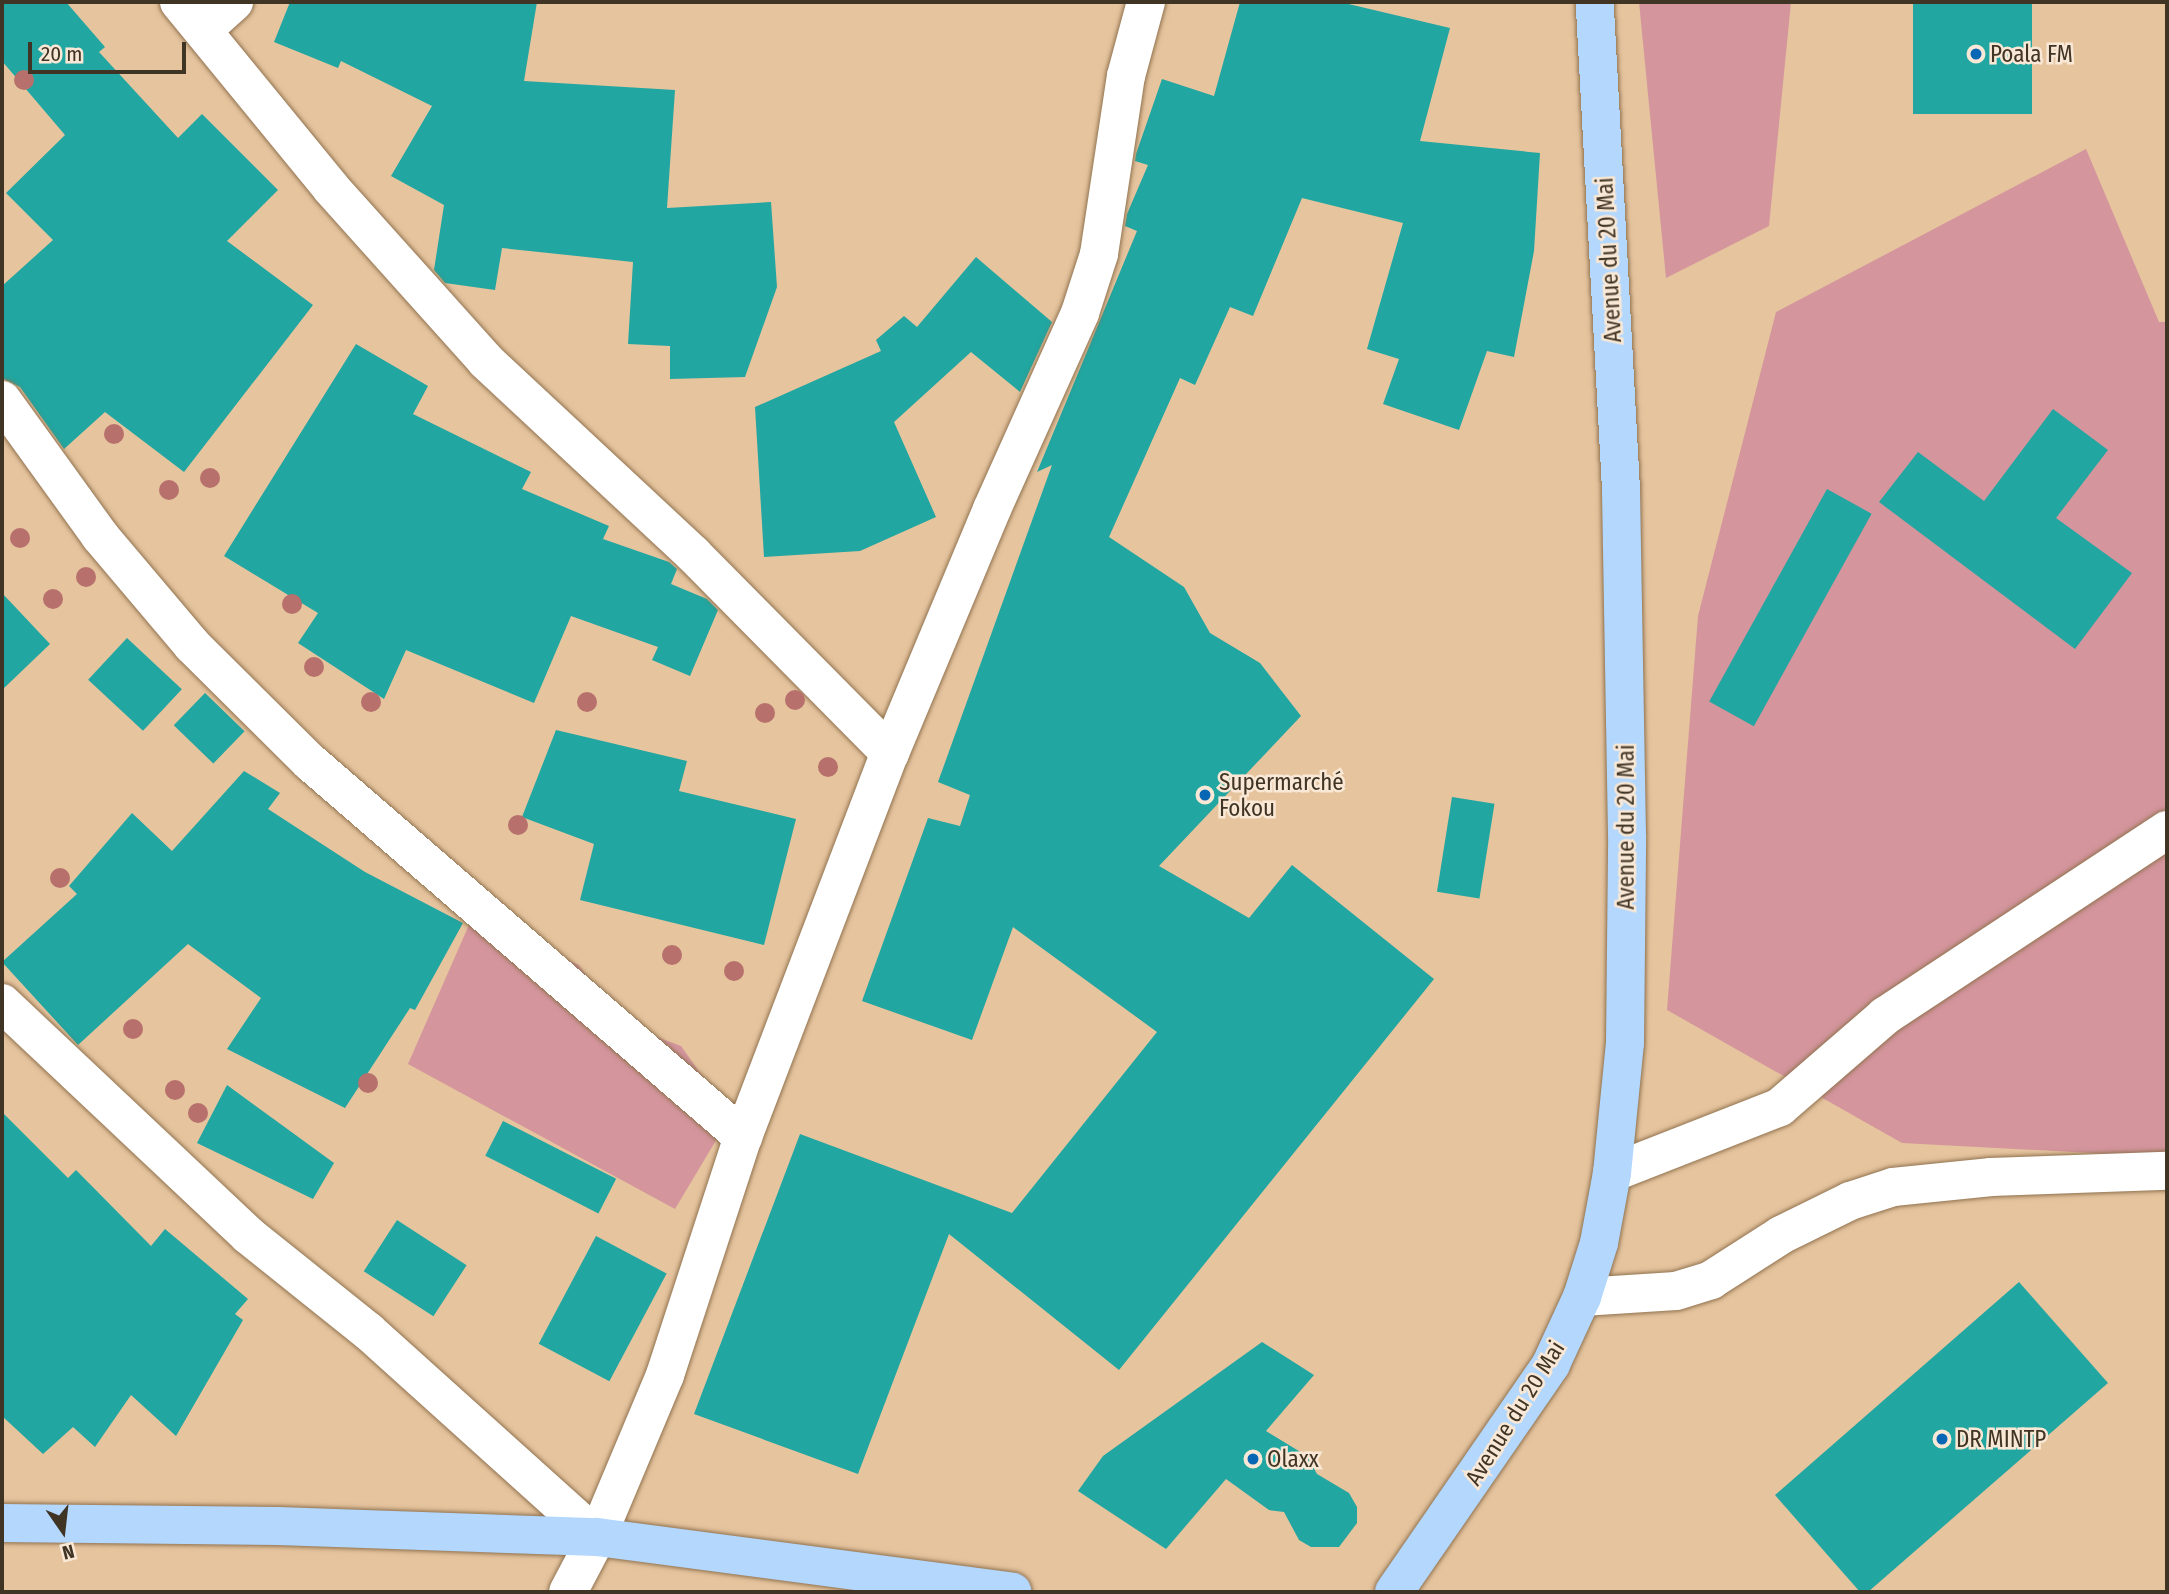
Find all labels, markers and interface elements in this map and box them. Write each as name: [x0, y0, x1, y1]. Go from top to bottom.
scale bar: [32, 28, 189, 72]
place label: Poala FM: [1990, 40, 2073, 68]
text: 20 m: [41, 41, 82, 67]
marker: Poala FM: [1968, 46, 1984, 62]
street label: Avenue du 20 Mai: [1591, 177, 1627, 343]
street label: Avenue du 20 Mai: [1612, 744, 1640, 910]
place label: Supermarché Fokou: [1219, 768, 1344, 822]
marker: Supermarché Fokou: [1197, 787, 1213, 803]
street label: Avenue du 20 Mai: [1460, 1336, 1570, 1490]
place label: DR MINTP: [1956, 1425, 2046, 1453]
marker: DR MINTP: [1934, 1431, 1950, 1447]
place label: Olaxx: [1267, 1445, 1319, 1473]
marker: Olaxx: [1245, 1451, 1261, 1467]
north arrow: [28, 1496, 98, 1566]
text: N: [60, 1539, 77, 1564]

